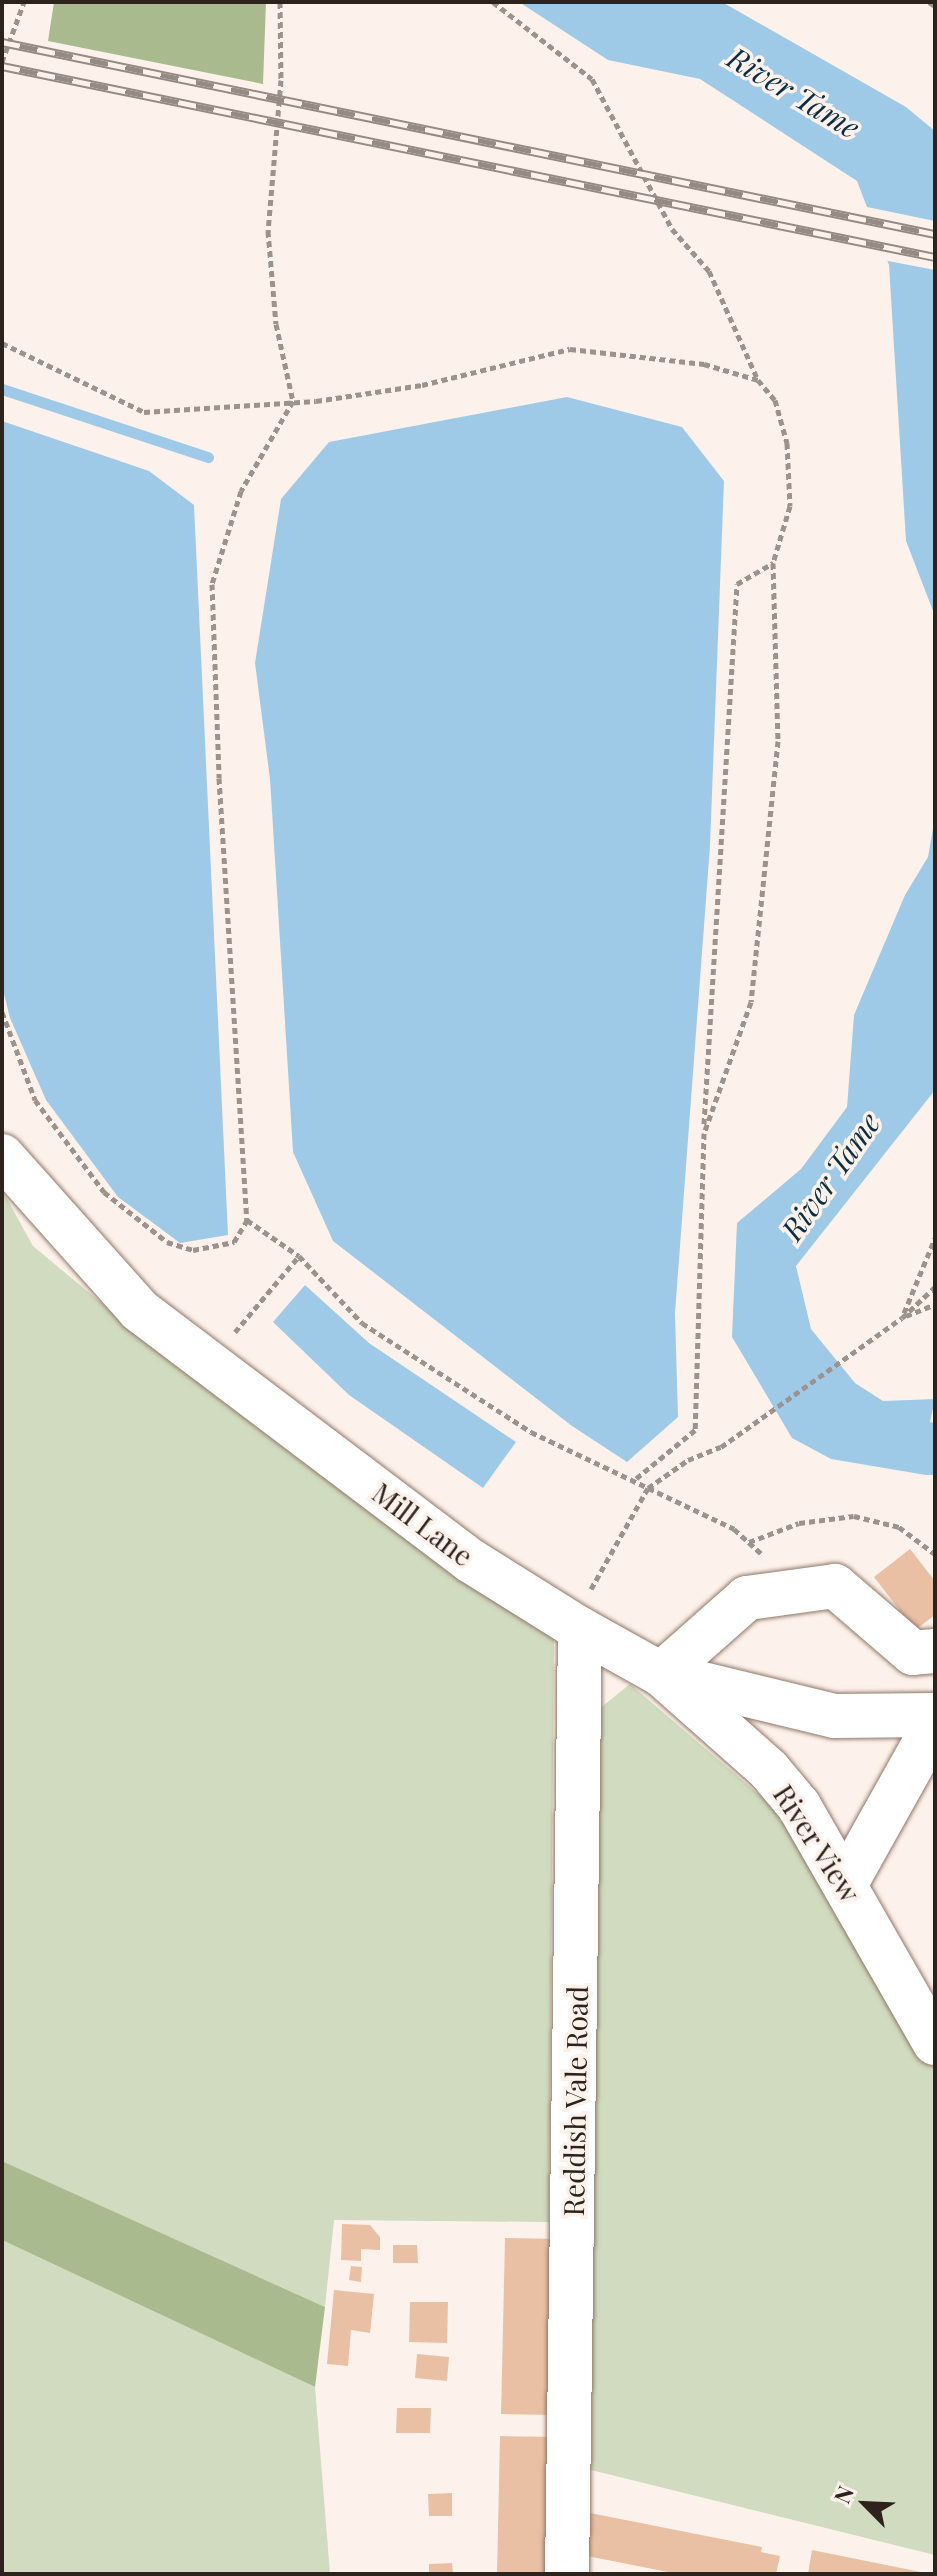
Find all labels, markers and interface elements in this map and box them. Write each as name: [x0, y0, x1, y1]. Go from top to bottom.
water label: River Tame: [722, 39, 866, 145]
water label: River Tame: [773, 1105, 887, 1247]
street label: Mill Lane: [366, 1475, 480, 1573]
street label: River View: [766, 1778, 868, 1908]
street label: Reddish Vale Road: [556, 1985, 594, 2217]
north arrow: [825, 2464, 905, 2544]
text: N: [826, 2481, 860, 2508]

